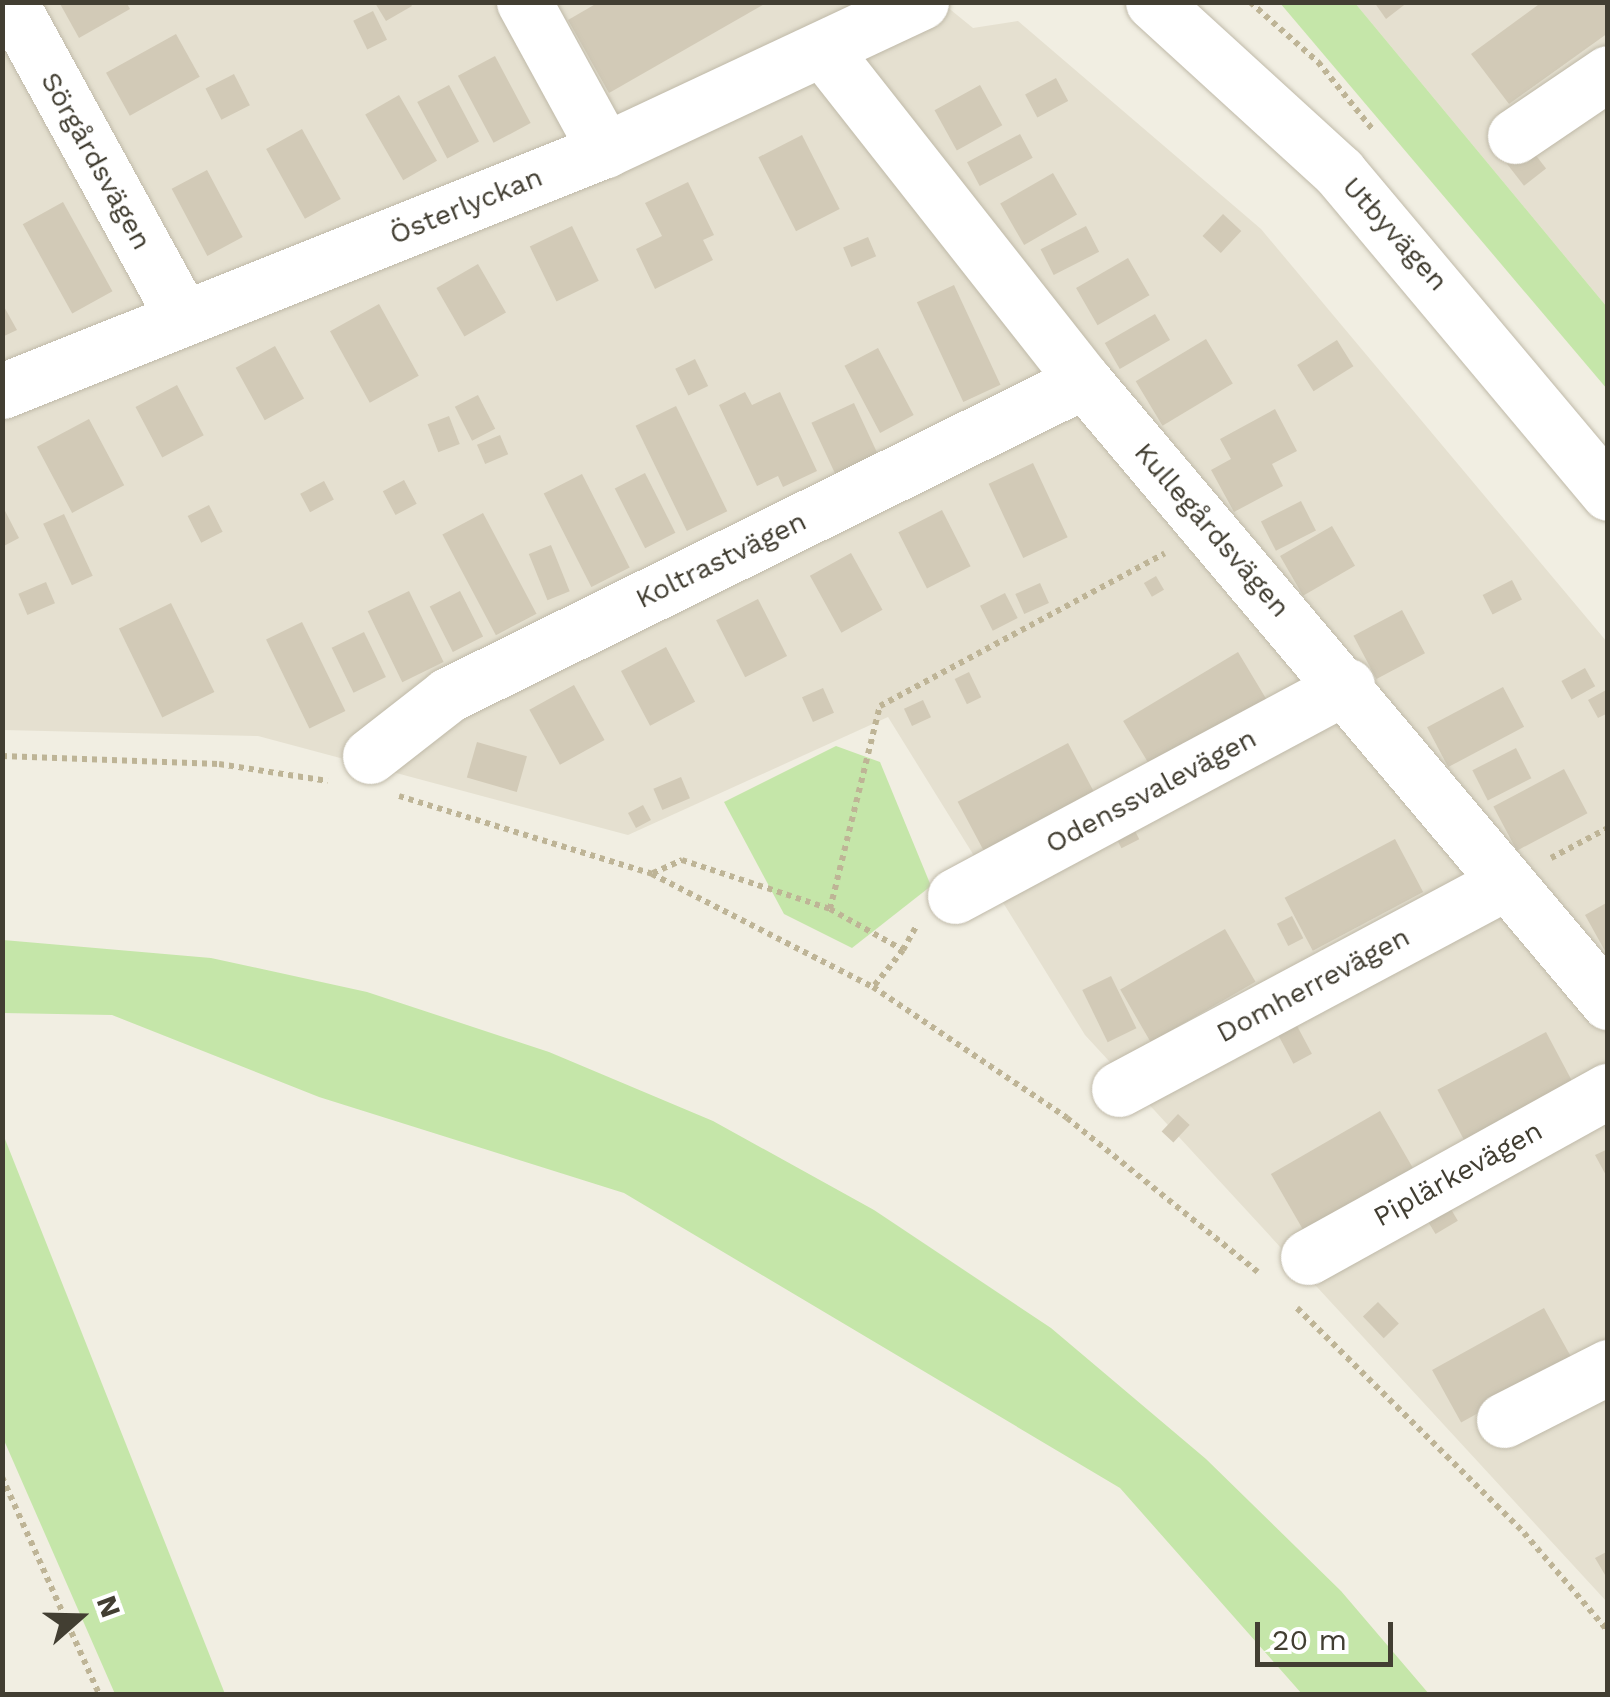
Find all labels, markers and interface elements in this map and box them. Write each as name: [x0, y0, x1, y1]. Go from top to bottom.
street label: Sörgårdsvägen: [33, 66, 159, 256]
street label: Österlyckan: [385, 160, 547, 252]
street label: Utbyvägen: [1335, 170, 1455, 298]
street label: Kullegårdsvägen: [1127, 436, 1297, 624]
street label: Koltrastvägen: [630, 504, 812, 616]
street label: Odenssvalevägen: [1040, 721, 1262, 861]
street label: Domherrevägen: [1211, 920, 1415, 1050]
street label: Piplärkevägen: [1368, 1114, 1548, 1234]
north arrow: [30, 1567, 130, 1667]
text: N: [90, 1591, 128, 1622]
scale bar: [1260, 1602, 1398, 1664]
text: 20 m: [1272, 1622, 1347, 1657]

